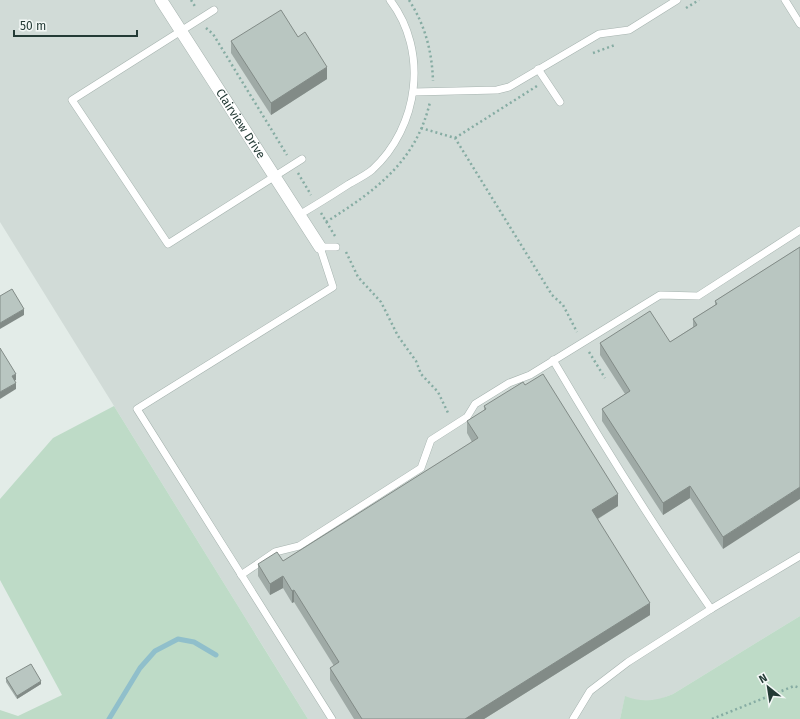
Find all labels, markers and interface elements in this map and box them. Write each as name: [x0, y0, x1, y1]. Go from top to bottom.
scale bar: [14, 12, 137, 38]
text: 50 m: [20, 19, 46, 33]
street label: Clairview Drive: [213, 86, 268, 161]
north arrow: [748, 667, 788, 707]
text: N: [757, 671, 770, 686]

